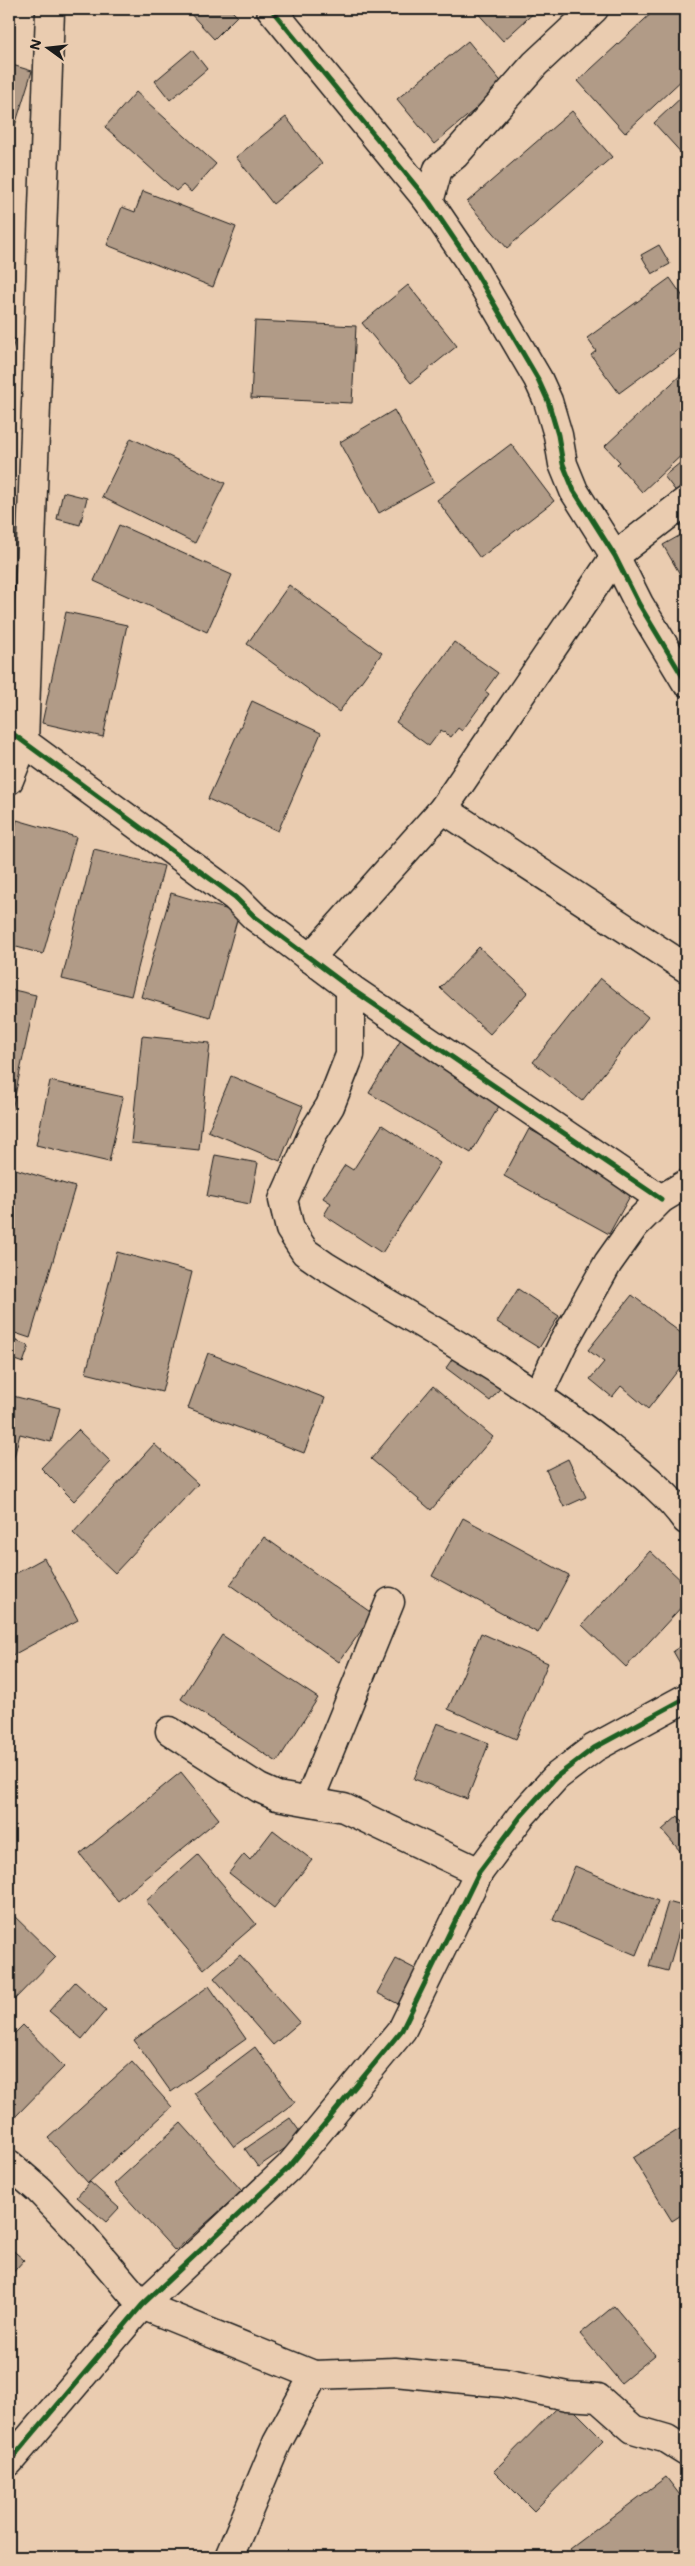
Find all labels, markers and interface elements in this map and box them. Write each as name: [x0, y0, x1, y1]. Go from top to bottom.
north arrow: [22, 22, 72, 72]
text: N: [24, 37, 46, 52]

